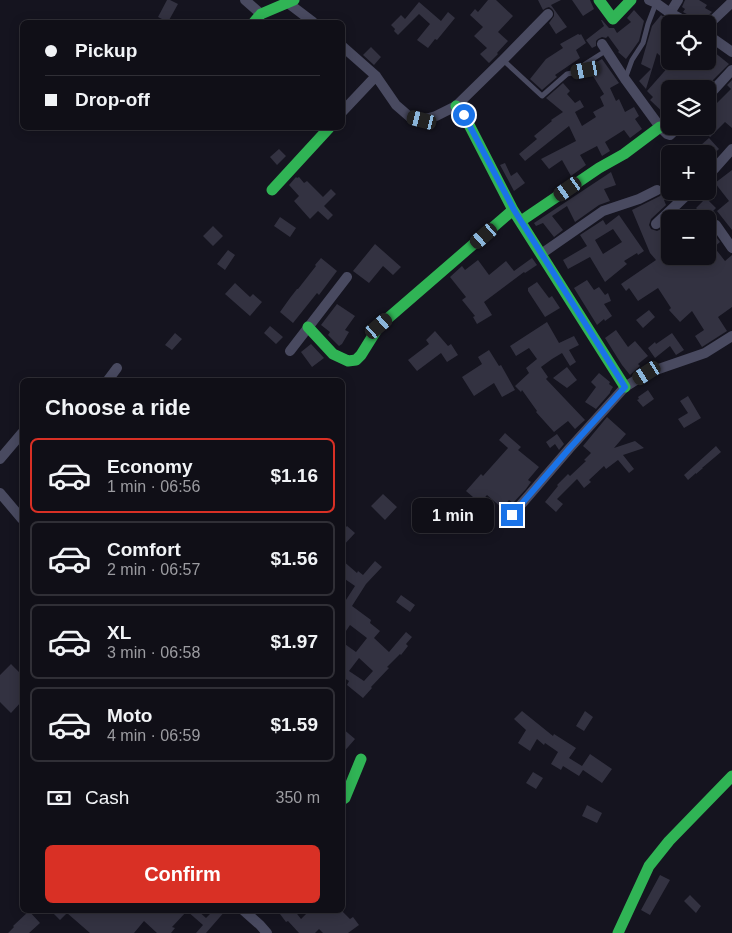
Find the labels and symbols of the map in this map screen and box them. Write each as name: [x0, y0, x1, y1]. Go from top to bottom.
car: [569, 60, 602, 80]
route start: [453, 104, 475, 126]
car: [405, 109, 438, 131]
car: [551, 174, 584, 204]
car: [467, 220, 500, 252]
car: [362, 310, 395, 342]
car: [630, 359, 663, 387]
callout: 1 min: [412, 498, 494, 532]
route end: [501, 504, 523, 526]

